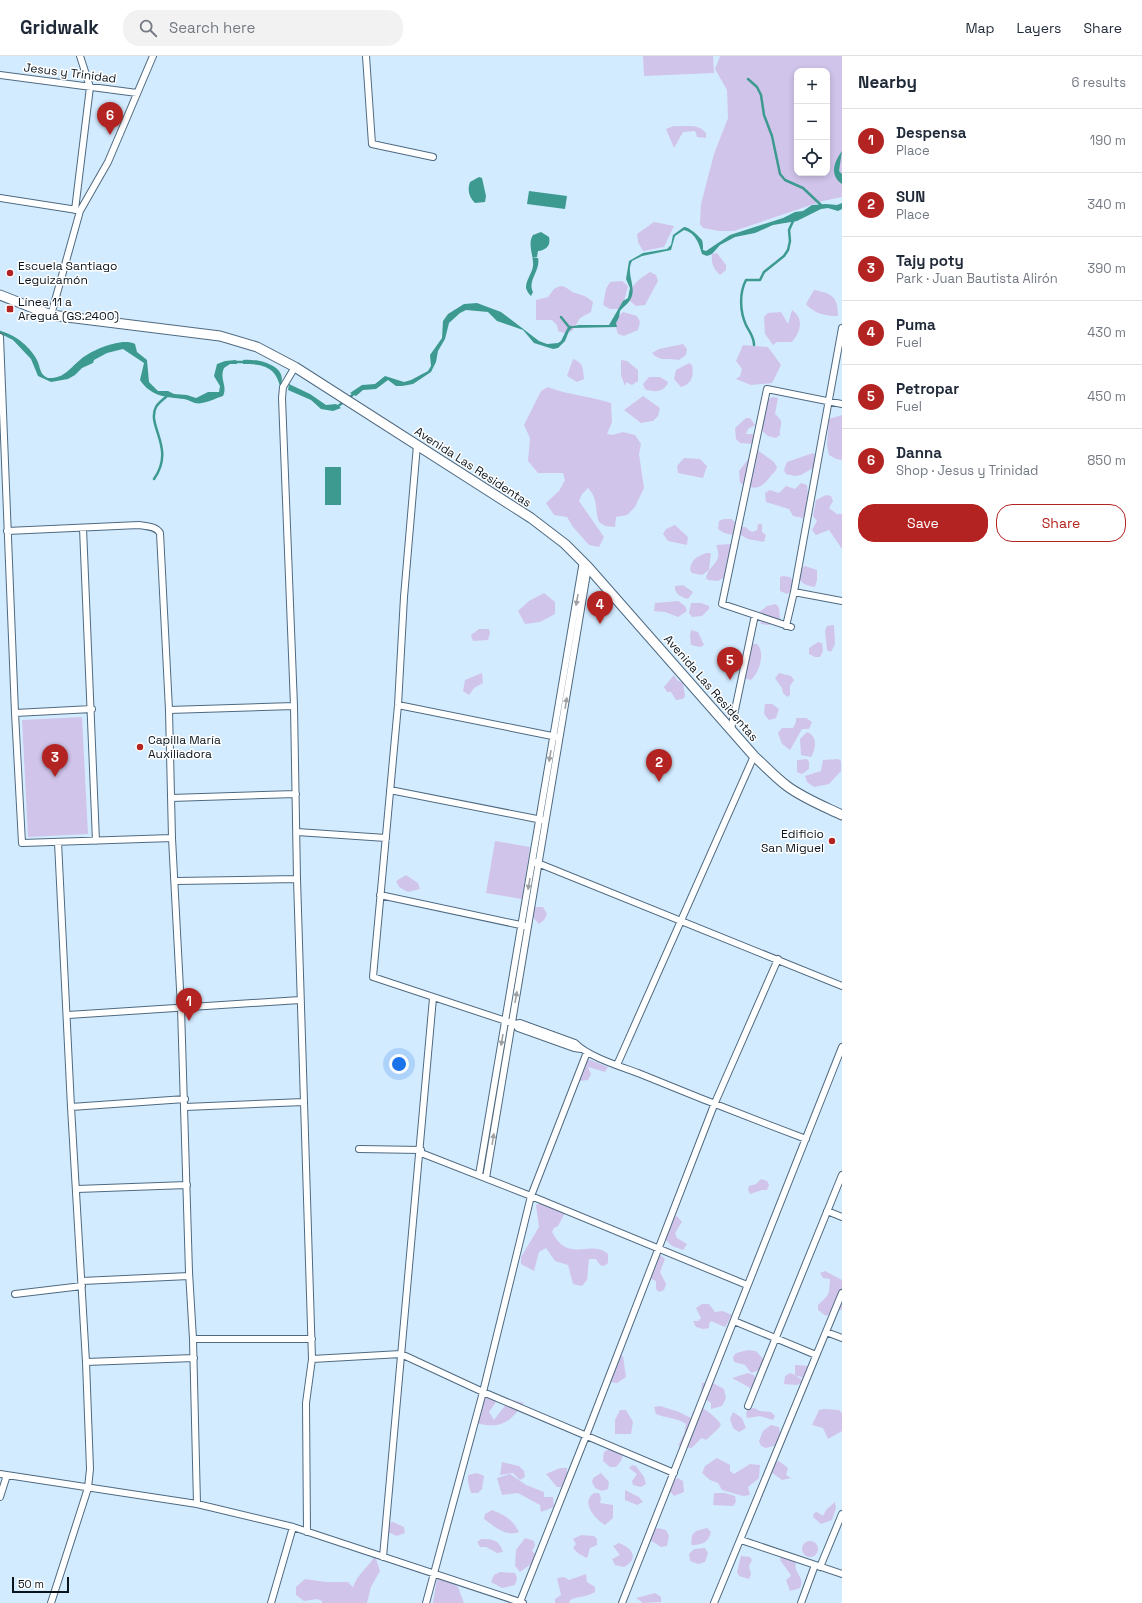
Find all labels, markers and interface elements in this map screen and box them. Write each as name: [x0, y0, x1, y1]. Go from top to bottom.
search box: [123, 10, 403, 46]
text: Gridwalk: [20, 15, 99, 40]
icon: search: [137, 17, 159, 39]
text: Search here: [169, 18, 255, 37]
text: Map: [965, 19, 995, 37]
text: Layers: [1017, 19, 1061, 37]
text: Share: [1083, 19, 1122, 37]
street label: Jesus y Trinidad: [23, 59, 117, 87]
map controls: [794, 68, 830, 176]
button: +: [794, 68, 830, 104]
text: Nearby: [858, 71, 917, 93]
text: 6 results: [1072, 74, 1126, 91]
pin: 6: [97, 102, 123, 135]
button: −: [794, 104, 830, 140]
text: Despensa: [896, 123, 966, 142]
text: 1: [868, 132, 874, 149]
text: 190 m: [1090, 132, 1126, 149]
button: locate: [794, 140, 830, 176]
text: Place: [896, 142, 930, 159]
text: SUN: [896, 187, 925, 206]
text: 2: [867, 196, 875, 213]
text: 340 m: [1087, 196, 1126, 213]
text: Place: [896, 206, 930, 223]
text: Tajy poty: [896, 251, 964, 270]
place label: Escuela Santiago Leguizamón: [18, 258, 117, 288]
text: 3: [867, 260, 875, 277]
text: 390 m: [1087, 260, 1126, 277]
marker: Escuela Santiago Leguizamón: [5, 268, 15, 278]
text: Park · Juan Bautista Alirón: [896, 270, 1058, 287]
place label: Línea 11 a Areguá (GS.2400): [18, 294, 119, 324]
marker: Línea 11 a Areguá (GS.2400): [5, 304, 15, 314]
text: Puma: [896, 315, 936, 334]
text: 4: [867, 324, 875, 341]
text: 430 m: [1087, 324, 1126, 341]
text: Fuel: [896, 334, 922, 351]
text: Petropar: [896, 379, 959, 398]
text: 5: [867, 388, 875, 405]
text: 450 m: [1087, 388, 1126, 405]
text: Fuel: [896, 398, 922, 415]
street label: Avenida Las Residentas: [412, 423, 534, 511]
text: Danna: [896, 443, 942, 462]
text: 6: [867, 452, 875, 469]
text: 850 m: [1087, 452, 1126, 469]
text: Shop · Jesus y Trinidad: [896, 462, 1038, 479]
button: Save: [858, 504, 988, 542]
button: Share: [996, 504, 1126, 542]
pin: 4: [587, 591, 613, 624]
one-way arrow: [573, 594, 579, 606]
street label: Avenida Las Residentas: [660, 631, 762, 745]
pin: 5: [717, 647, 743, 680]
one-way arrow: [563, 697, 569, 709]
place label: Capilla María Auxiliadora: [148, 732, 221, 762]
marker: Capilla María Auxiliadora: [135, 742, 145, 752]
pin: 3: [42, 744, 68, 777]
pin: 2: [646, 749, 672, 782]
one-way arrow: [547, 750, 553, 762]
place label: Edificio San Miguel: [761, 826, 824, 856]
marker: Edificio San Miguel: [827, 836, 837, 846]
one-way arrow: [525, 878, 531, 890]
pin: 1: [176, 988, 202, 1021]
one-way arrow: [514, 991, 520, 1003]
one-way arrow: [499, 1034, 505, 1046]
your location: [389, 1054, 409, 1074]
one-way arrow: [490, 1133, 496, 1145]
scale bar: [12, 1575, 69, 1594]
text: 50 m: [18, 1577, 44, 1591]

